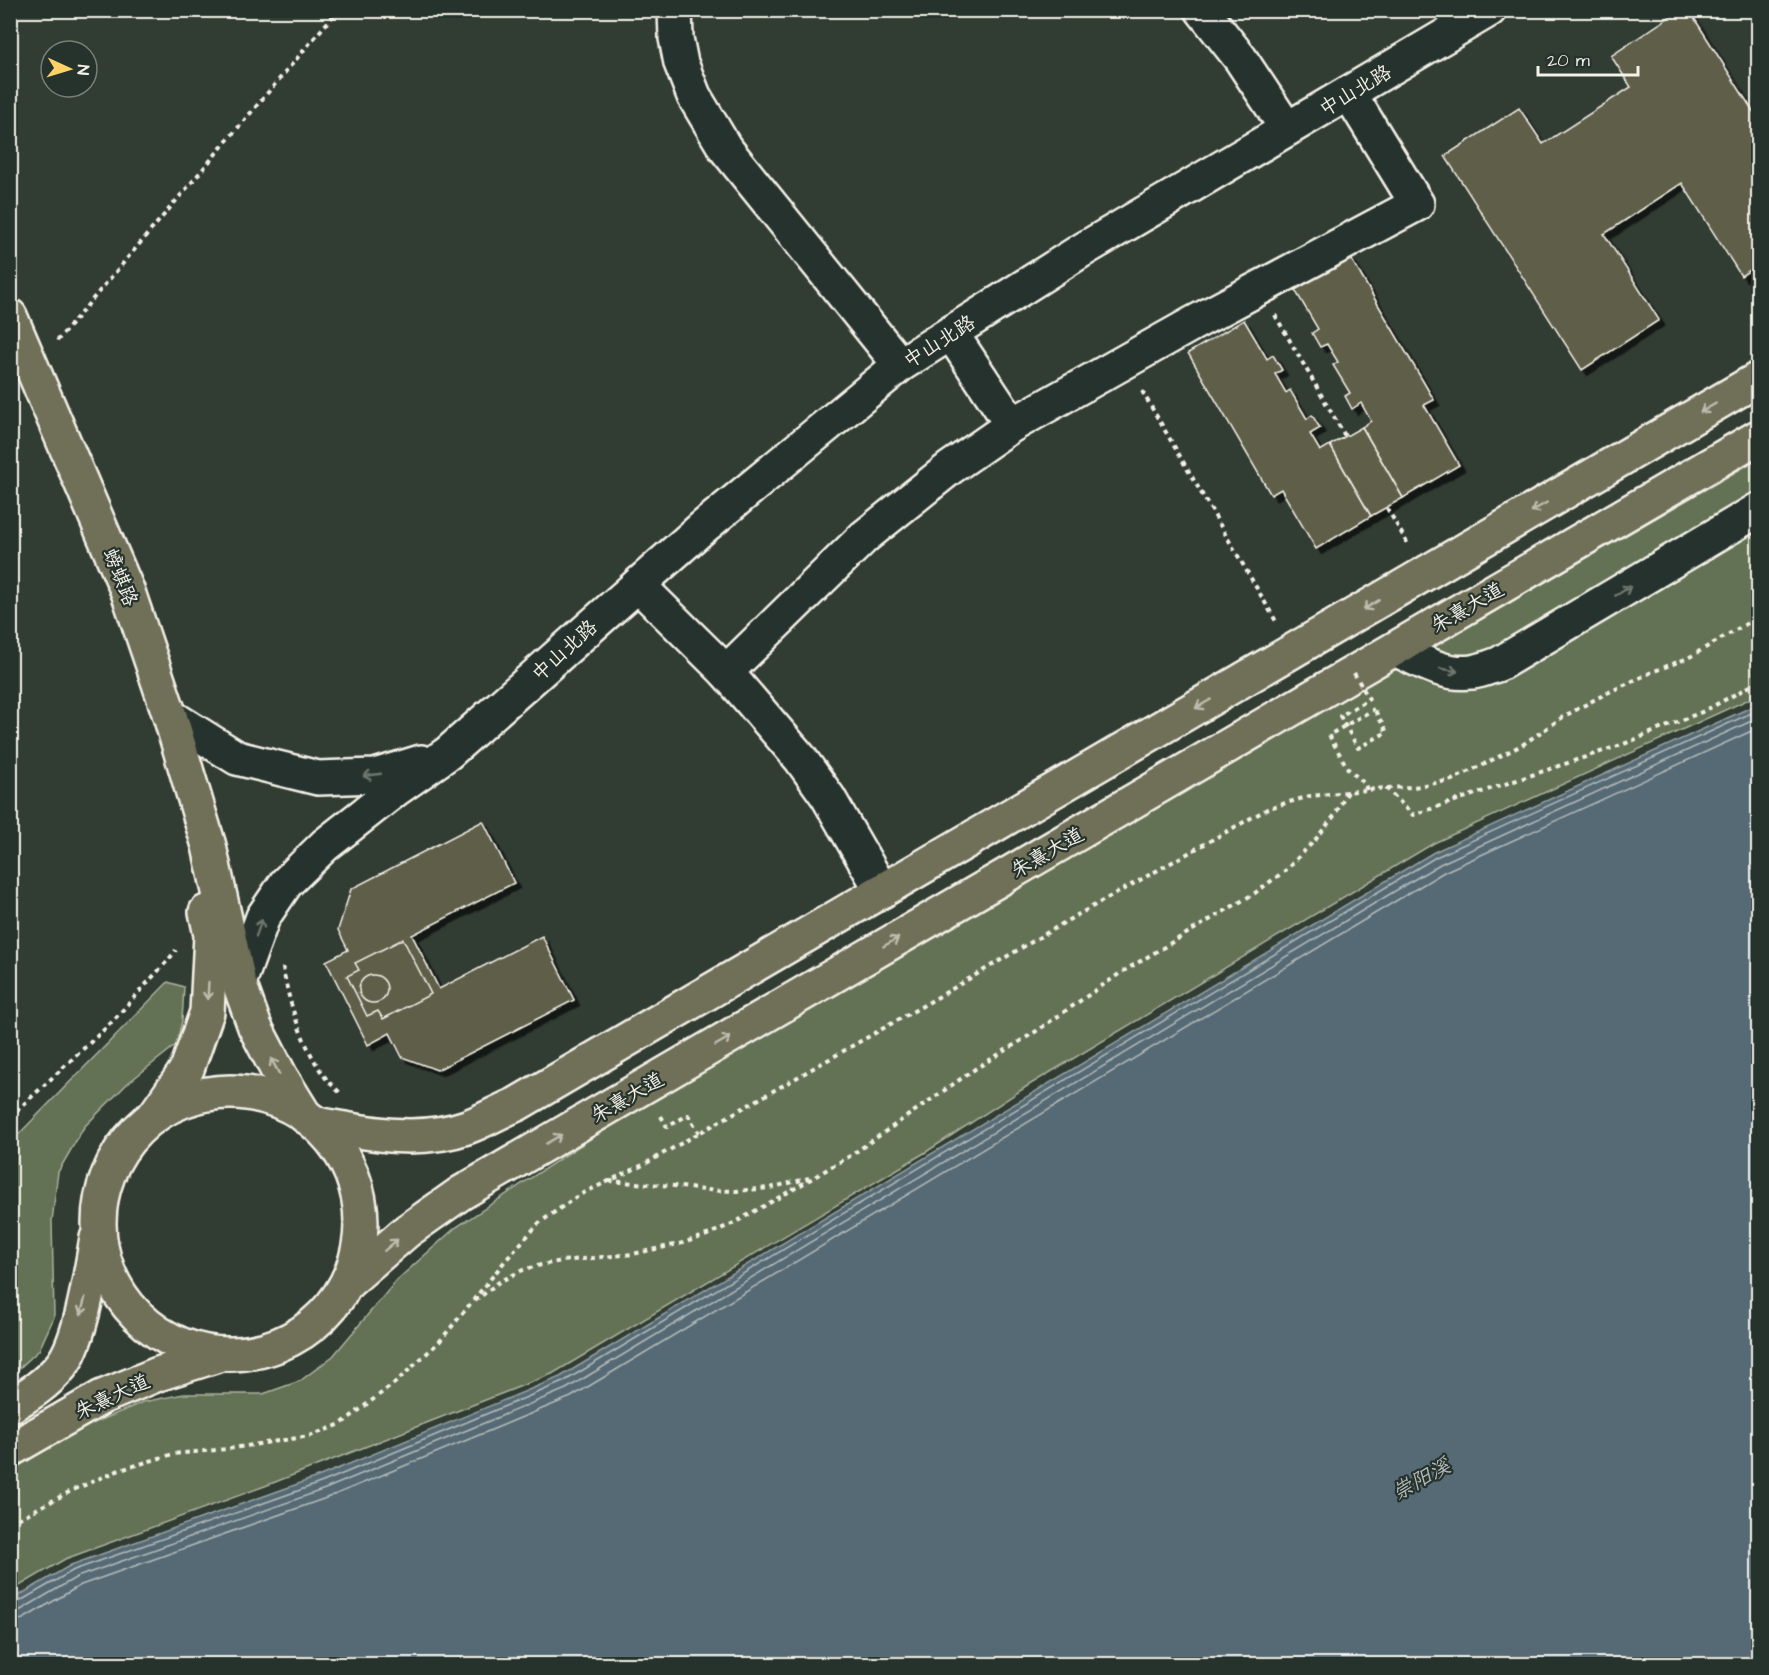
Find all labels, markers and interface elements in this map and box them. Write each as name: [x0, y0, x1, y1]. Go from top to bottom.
north arrow: [39, 39, 99, 99]
scale bar: [1538, 39, 1638, 77]
text: 20 m: [1547, 48, 1590, 73]
street label: 中山北路: [1314, 58, 1398, 123]
text: N: [72, 64, 94, 76]
street label: 中山北路: [898, 308, 982, 375]
one-way arrow: [1700, 403, 1717, 415]
one-way arrow: [1531, 501, 1548, 513]
street label: 螃蜞路: [96, 544, 145, 611]
street label: 朱熹大道: [1426, 576, 1509, 640]
one-way arrow: [1614, 584, 1631, 596]
one-way arrow: [1363, 599, 1380, 611]
street label: 中山北路: [526, 613, 605, 688]
one-way arrow: [1439, 665, 1458, 676]
one-way arrow: [1195, 698, 1212, 710]
one-way arrow: [362, 769, 382, 780]
street label: 朱熹大道: [1006, 821, 1089, 885]
one-way arrow: [255, 919, 266, 938]
one-way arrow: [883, 936, 900, 948]
one-way arrow: [202, 981, 213, 1001]
one-way arrow: [714, 1034, 731, 1046]
one-way arrow: [269, 1057, 281, 1075]
street label: 朱熹大道: [586, 1066, 669, 1130]
one-way arrow: [545, 1133, 563, 1144]
one-way arrow: [383, 1238, 398, 1252]
one-way arrow: [77, 1296, 89, 1315]
street label: 朱熹大道: [70, 1367, 155, 1426]
water label: 崇阳溪: [1387, 1451, 1457, 1507]

